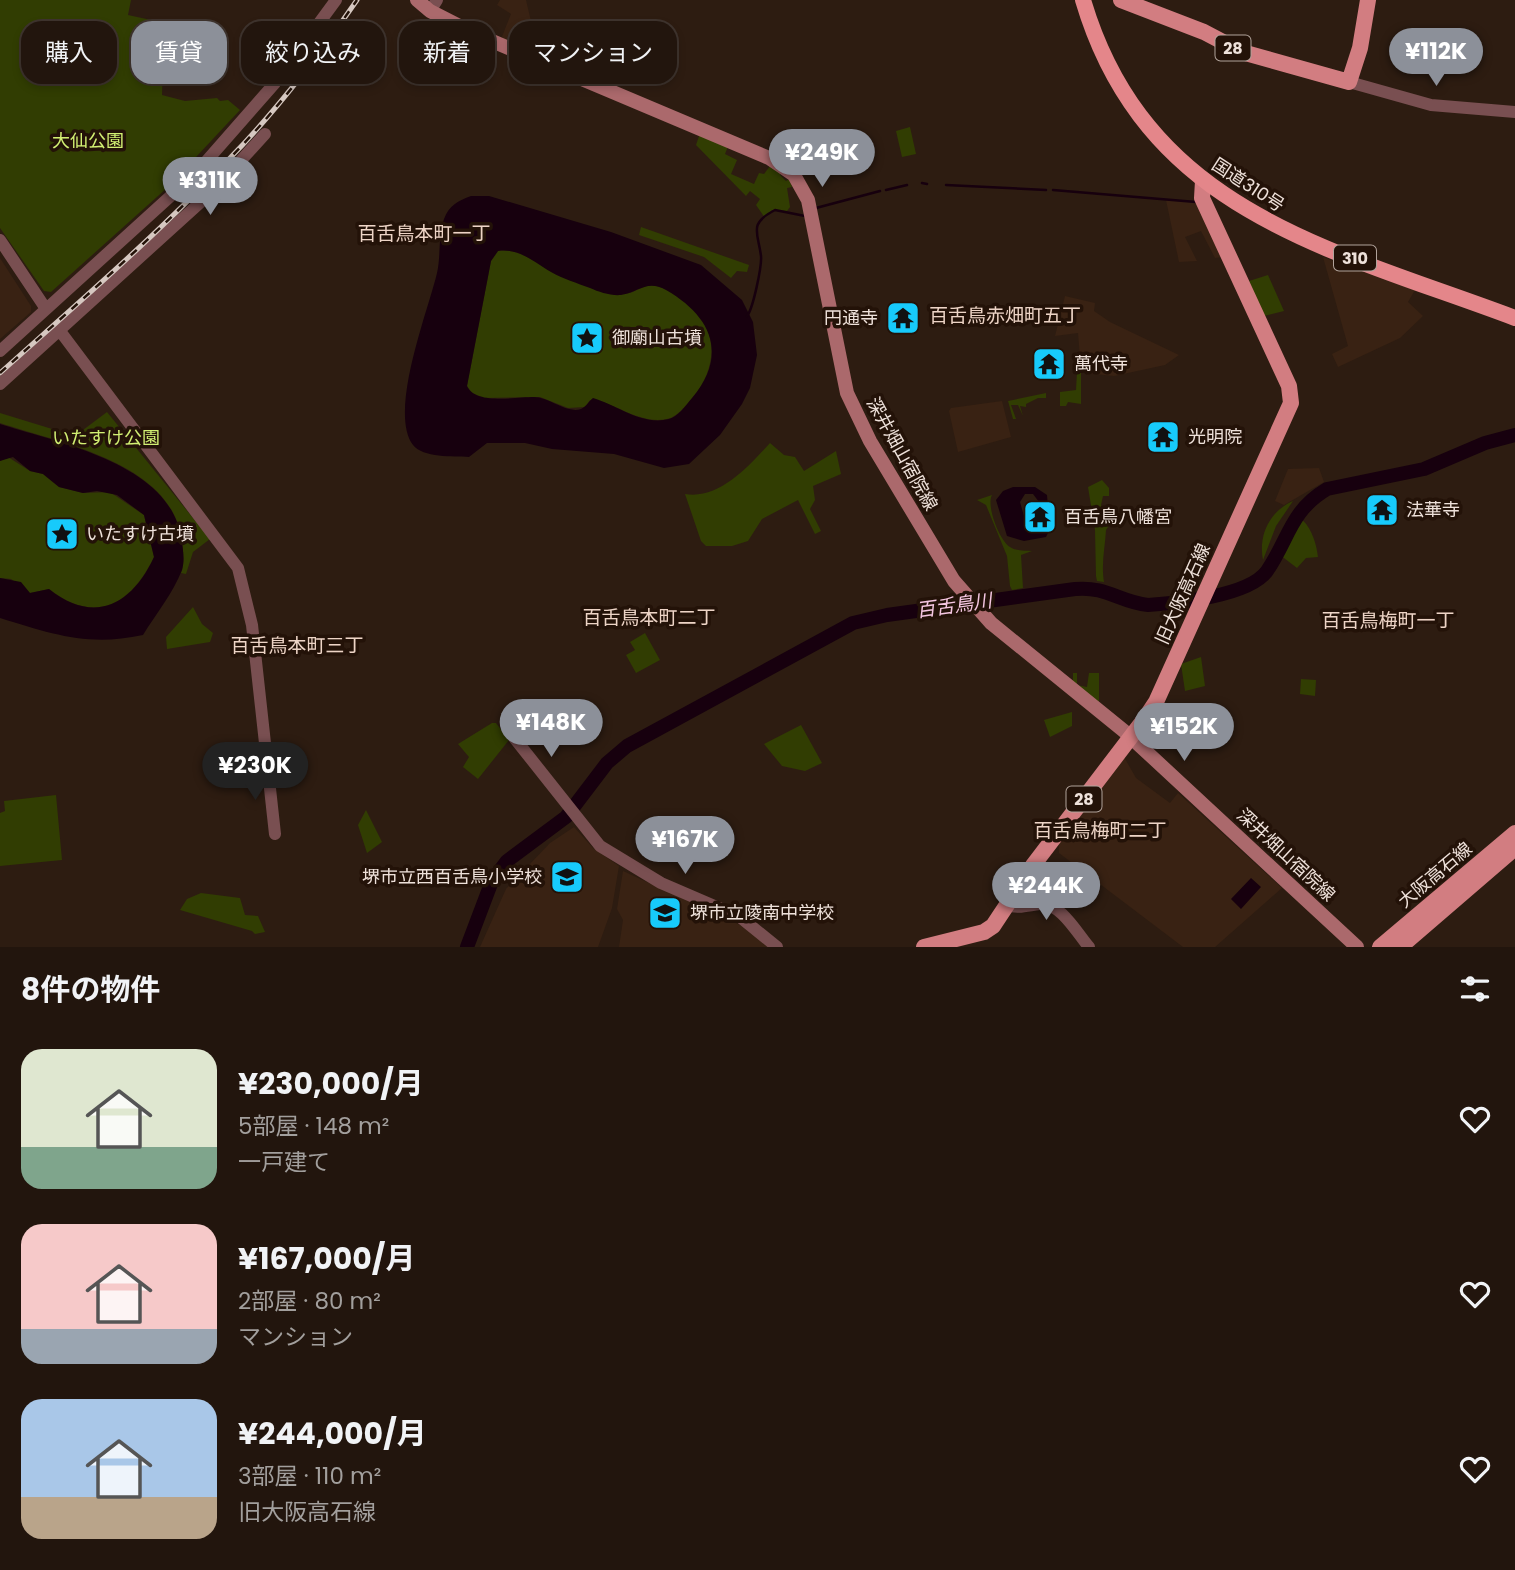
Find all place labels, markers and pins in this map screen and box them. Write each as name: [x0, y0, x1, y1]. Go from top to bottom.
pin: ¥112K: [1387, 28, 1485, 88]
pin: ¥249K: [773, 130, 871, 189]
pin: ¥311K: [161, 158, 259, 217]
temple icon: 円通寺: [884, 299, 922, 337]
place label: 円通寺: [824, 305, 878, 330]
place icon: 御廟山古墳: [568, 319, 606, 357]
place label: 御廟山古墳: [612, 325, 702, 350]
temple icon: 萬代寺: [1030, 345, 1068, 383]
place label: 萬代寺: [1074, 351, 1128, 376]
temple icon: 光明院: [1144, 418, 1182, 456]
place label: 光明院: [1188, 424, 1242, 449]
temple icon: 法華寺: [1363, 491, 1401, 529]
place label: 法華寺: [1406, 497, 1460, 522]
temple icon: 百舌鳥八幡宮: [1021, 498, 1059, 536]
place label: 百舌鳥八幡宮: [1064, 504, 1172, 529]
place icon: いたすけ古墳: [43, 515, 81, 553]
place label: いたすけ古墳: [86, 521, 194, 546]
pin: ¥148K: [502, 700, 600, 759]
pin: ¥152K: [1135, 704, 1233, 763]
pin: ¥230K: [206, 742, 304, 802]
pin: ¥167K: [636, 816, 734, 876]
school or university icon: 堺市立西百舌鳥小学校: [548, 858, 586, 896]
pin: ¥244K: [997, 862, 1095, 922]
place label: 堺市立西百舌鳥小学校: [362, 864, 542, 889]
school or university icon: 堺市立陵南中学校: [646, 894, 684, 932]
place label: 堺市立陵南中学校: [690, 900, 834, 925]

